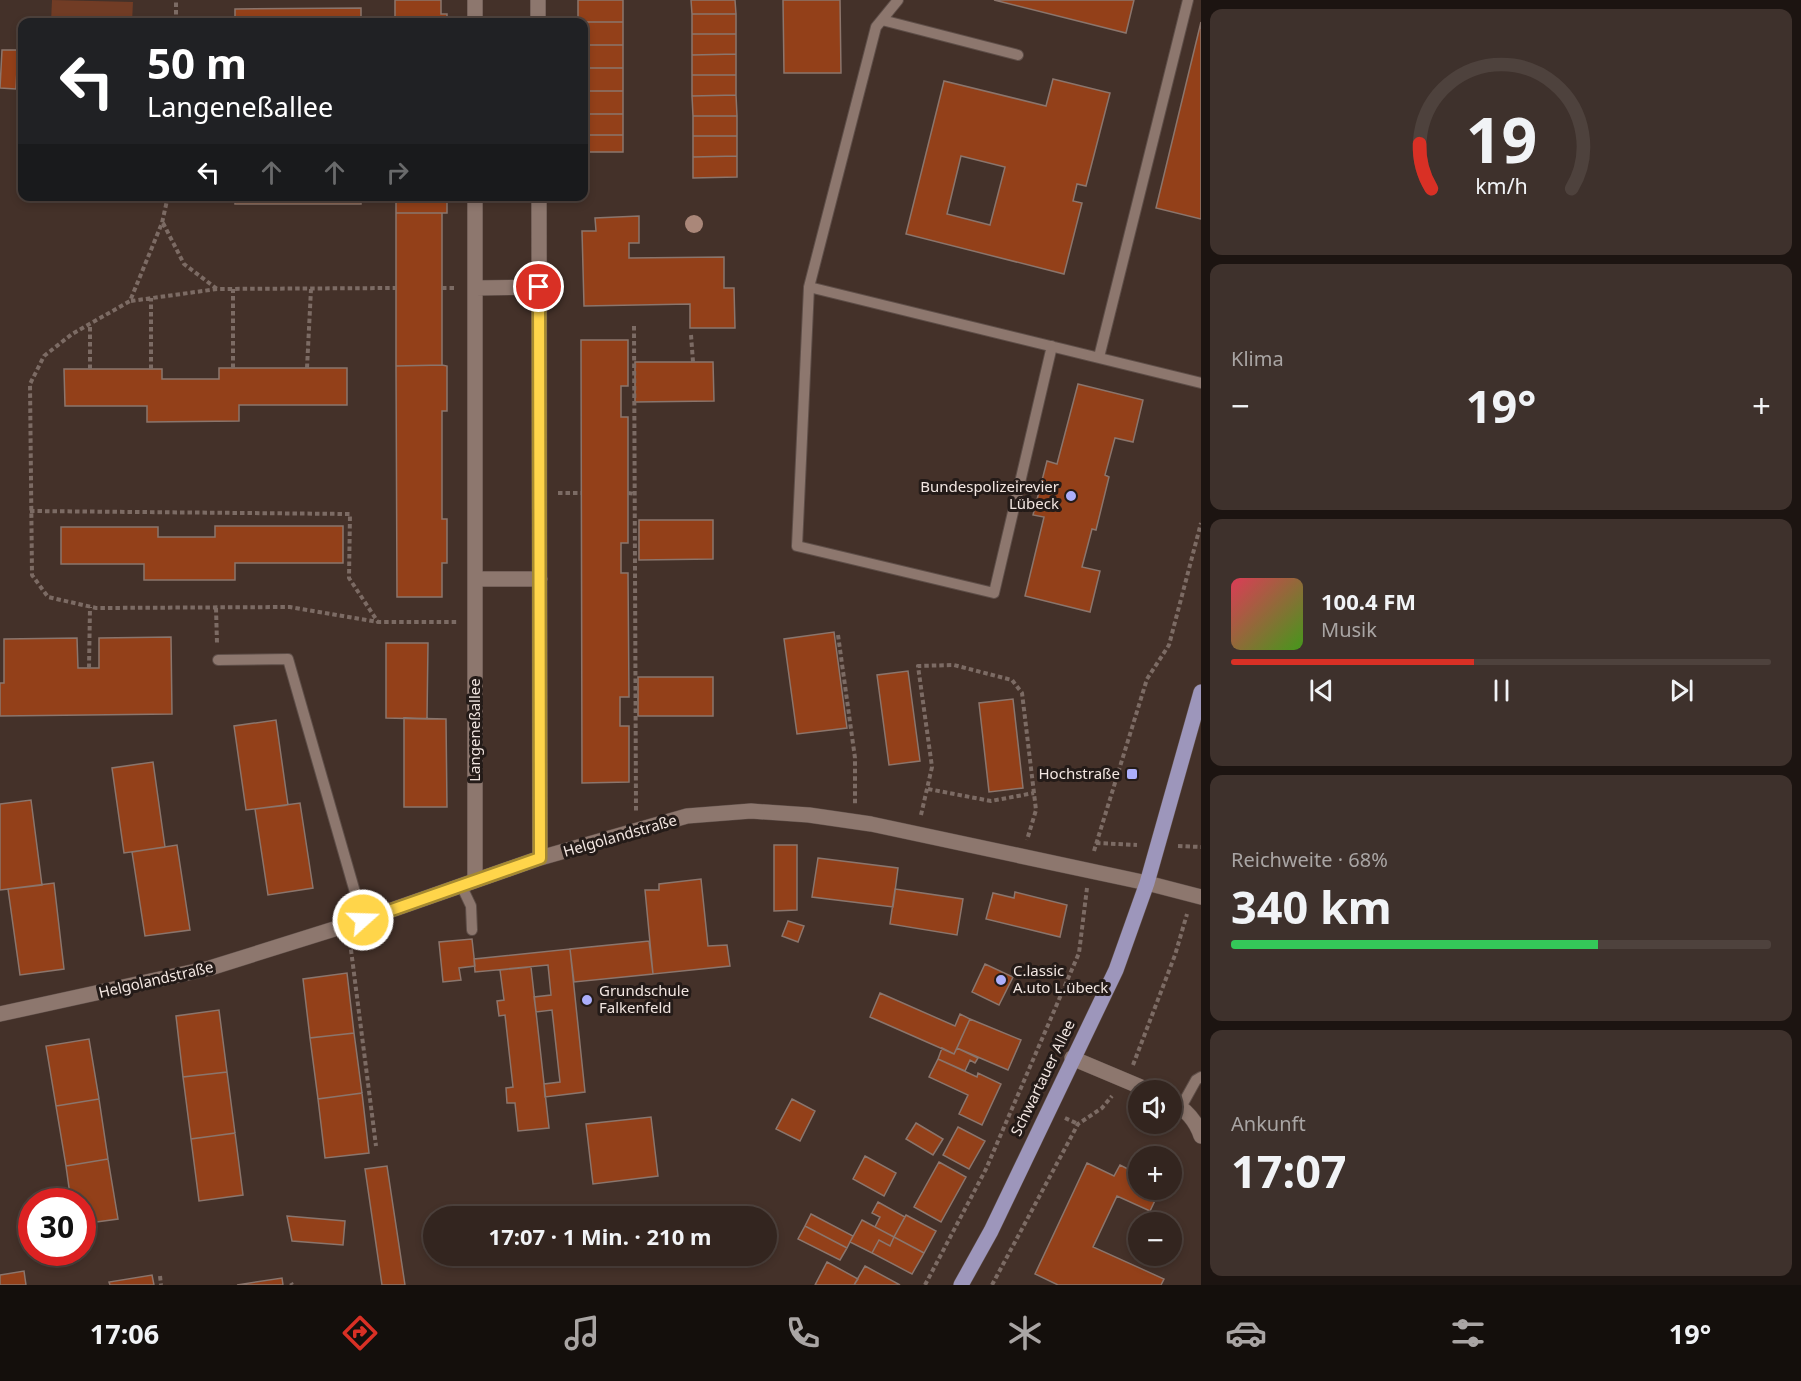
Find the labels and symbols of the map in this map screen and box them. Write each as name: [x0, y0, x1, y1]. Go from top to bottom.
pin: [513, 261, 564, 312]
place label: Bundespolizeirevier Lübeck: [920, 476, 1059, 513]
marker: Bundespolizeirevier Lübeck: [1064, 489, 1078, 503]
street label: Langeneßallee: [464, 678, 484, 782]
place label: Hochstraße: [1039, 763, 1120, 783]
marker: Hochstraße: [1125, 767, 1139, 781]
street label: Helgolandstraße: [561, 809, 679, 861]
position arrow: [331, 888, 395, 952]
street label: Helgolandstraße: [96, 956, 215, 1002]
place label: C.lassic A.uto L.übeck: [1013, 960, 1108, 997]
marker: C.lassic A.uto L.übeck: [994, 973, 1008, 987]
place label: Grundschule Falkenfeld: [599, 980, 689, 1017]
marker: Grundschule Falkenfeld: [580, 993, 594, 1007]
street label: Schwartauer Allee: [1005, 1016, 1079, 1139]
speed limit sign: 30: [18, 1188, 96, 1266]

